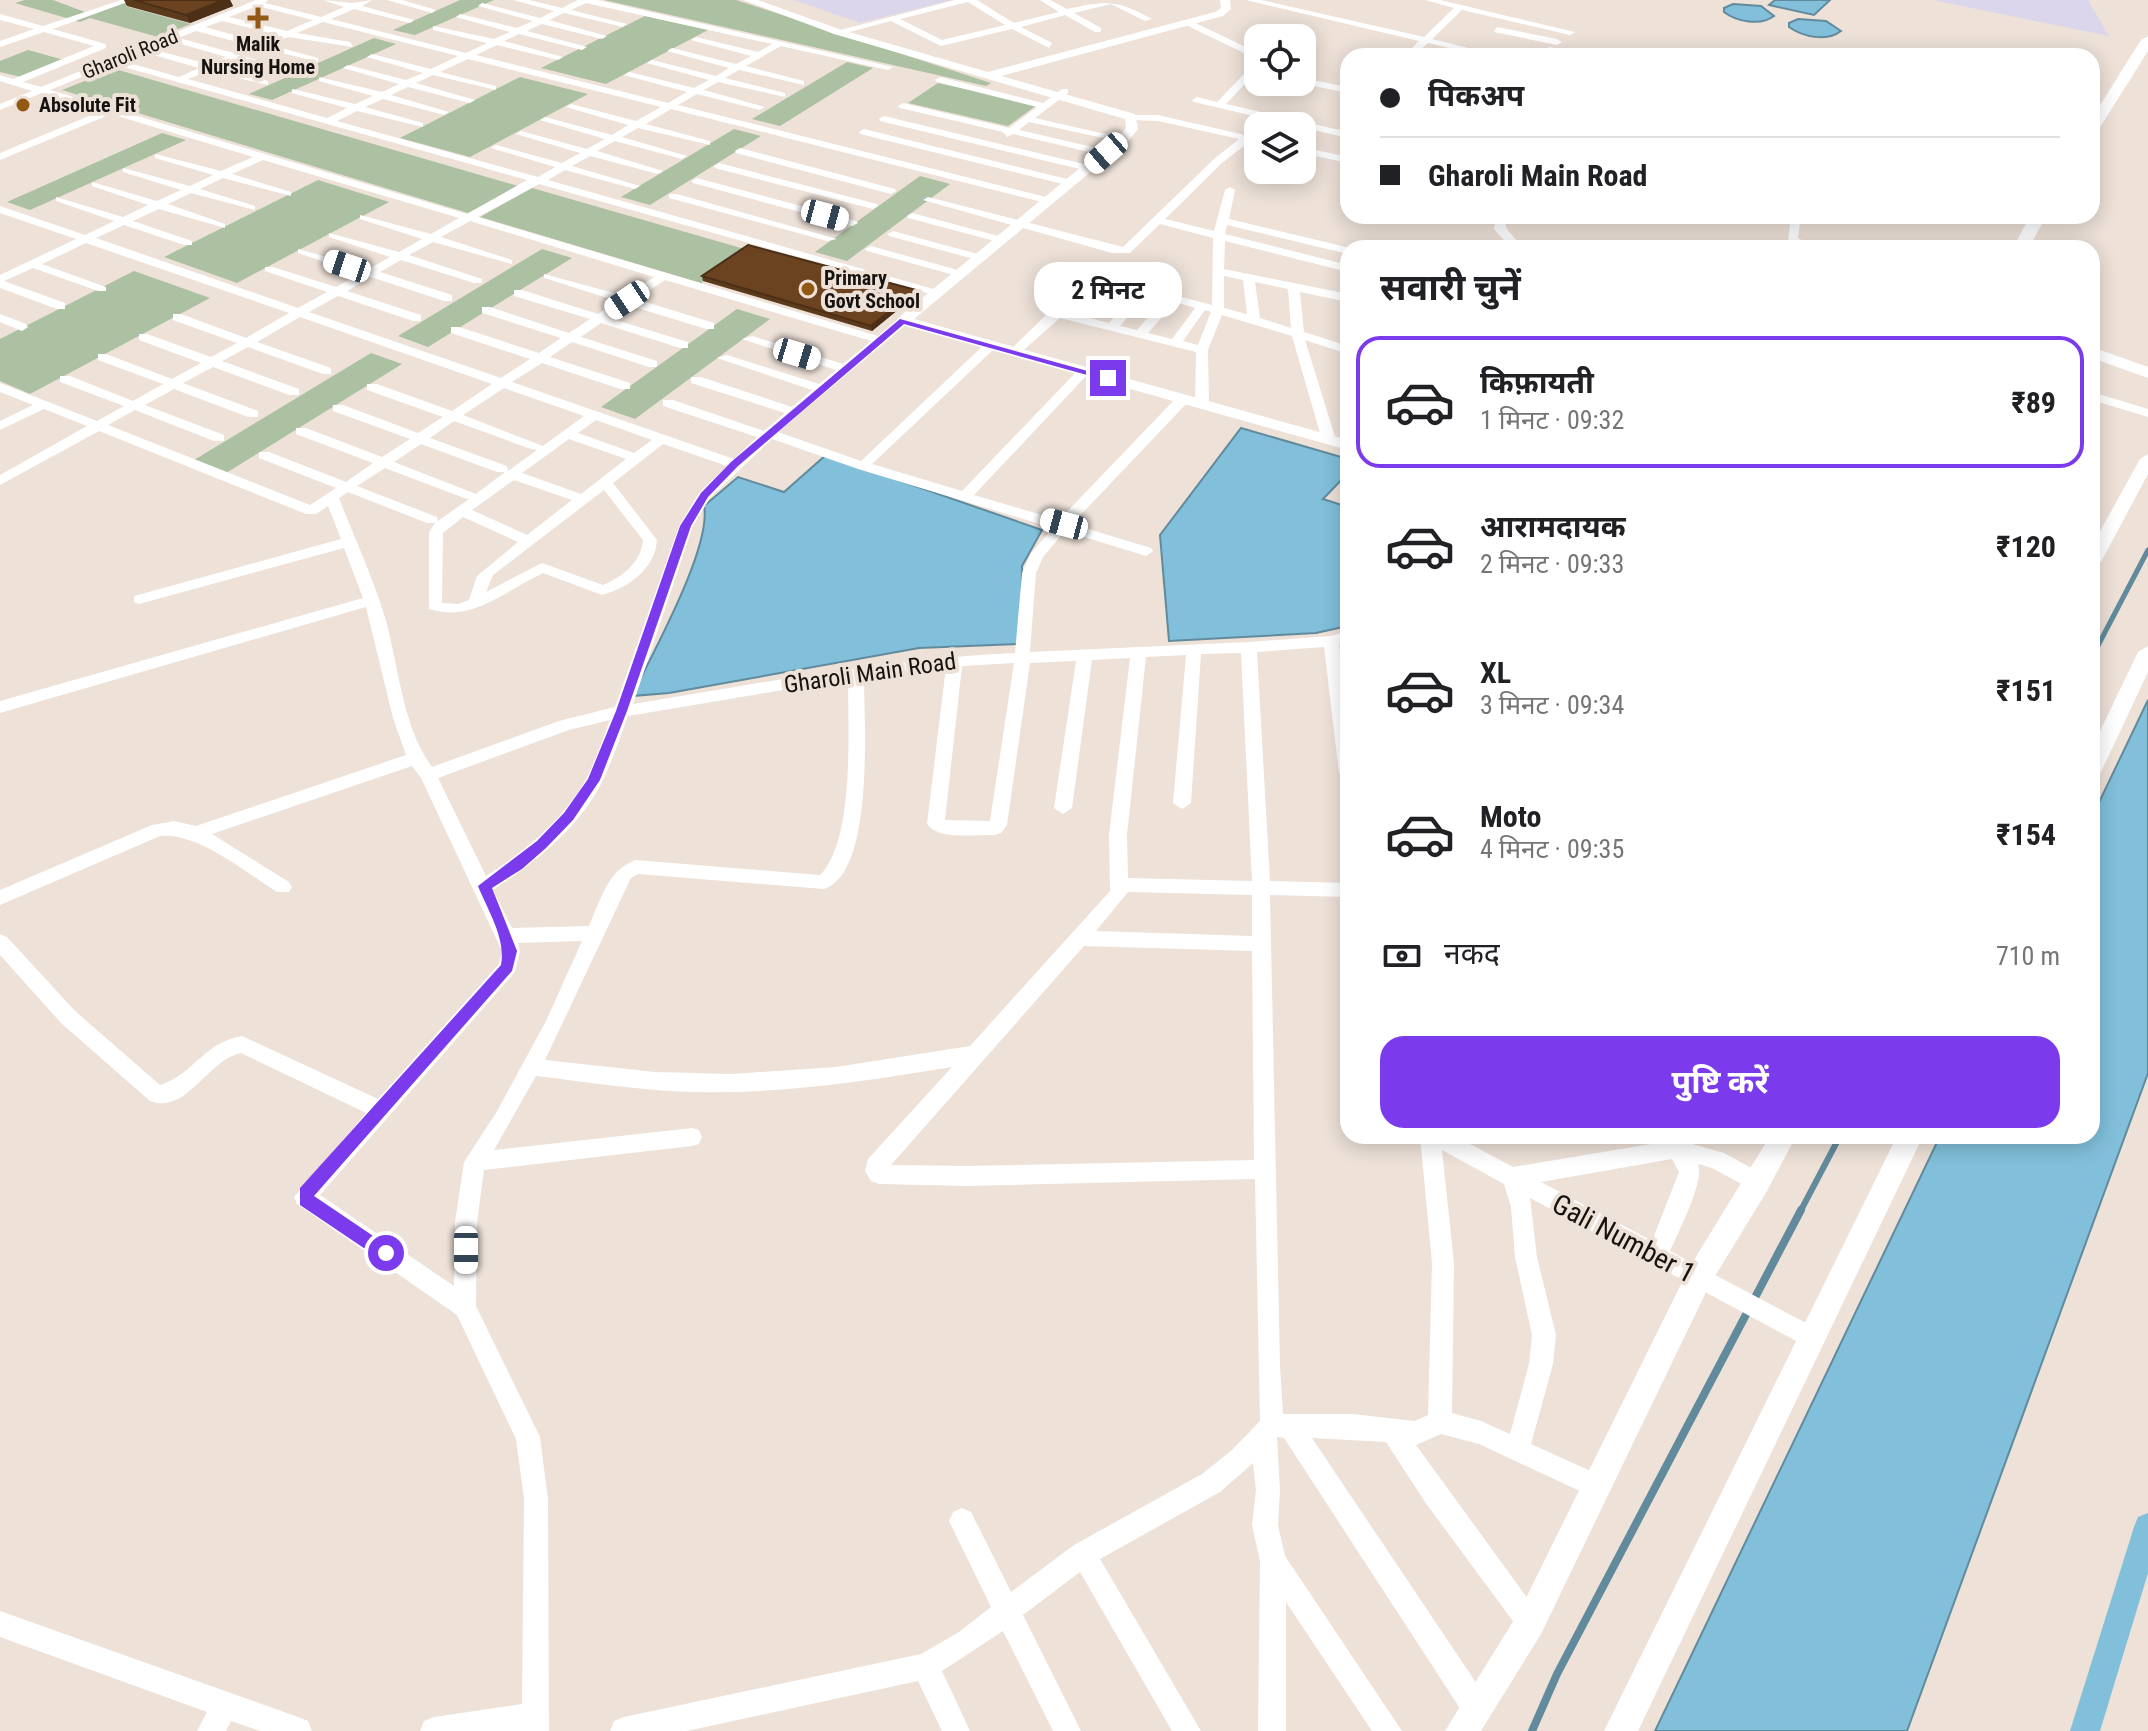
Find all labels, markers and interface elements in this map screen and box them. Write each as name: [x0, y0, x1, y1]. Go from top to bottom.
marker: Malik Nursing Home: [247, 7, 269, 29]
street label: Gharoli Road: [79, 24, 181, 84]
map controls: [1244, 24, 1316, 184]
button: locate: [1244, 24, 1316, 96]
place label: Malik Nursing Home: [201, 32, 315, 79]
text: पिकअप: [1428, 78, 1524, 113]
place label: Absolute Fit: [39, 93, 136, 117]
marker: Absolute Fit: [14, 96, 32, 114]
button: layers: [1244, 112, 1316, 184]
car: [1080, 128, 1132, 178]
text: Gharoli Main Road: [1428, 158, 1647, 193]
car: [799, 197, 851, 233]
car: [320, 247, 374, 285]
callout: 2 मिनट: [1034, 262, 1182, 318]
place label: Primary Govt School: [824, 266, 920, 313]
text: सवारी चुनें: [1380, 267, 1521, 309]
text: 2 मिनट: [1071, 275, 1145, 305]
car: [600, 277, 654, 323]
marker: Primary Govt School: [799, 280, 817, 298]
car: [771, 336, 823, 372]
route end: [1090, 360, 1126, 396]
text: किफ़ायती: [1480, 365, 1594, 400]
icon: car: [1384, 366, 1456, 438]
text: ₹89: [2011, 385, 2056, 420]
text: 1 मिनट · 09:32: [1480, 405, 1624, 435]
car: [1038, 506, 1090, 542]
text: आरामदायक: [1480, 509, 1626, 544]
icon: car: [1384, 510, 1456, 582]
text: ₹120: [1996, 529, 2056, 564]
text: 2 मिनट · 09:33: [1480, 549, 1624, 579]
street label: Gharoli Main Road: [782, 647, 958, 699]
icon: car: [1384, 654, 1456, 726]
text: XL: [1480, 655, 1511, 690]
text: ₹151: [1996, 673, 2056, 708]
text: 3 मिनट · 09:34: [1480, 690, 1624, 720]
icon: car: [1384, 798, 1456, 870]
text: Moto: [1480, 799, 1541, 834]
text: ₹154: [1996, 817, 2056, 852]
text: 4 मिनट · 09:35: [1480, 834, 1624, 864]
icon: cash: [1380, 934, 1424, 978]
text: नकद: [1444, 936, 1500, 971]
text: 710 m: [1996, 941, 2060, 971]
button: पुष्टि करें: [1380, 1036, 2060, 1128]
street label: Gali Number 1: [1547, 1187, 1701, 1290]
car: [454, 1226, 478, 1274]
route start: [368, 1235, 404, 1271]

